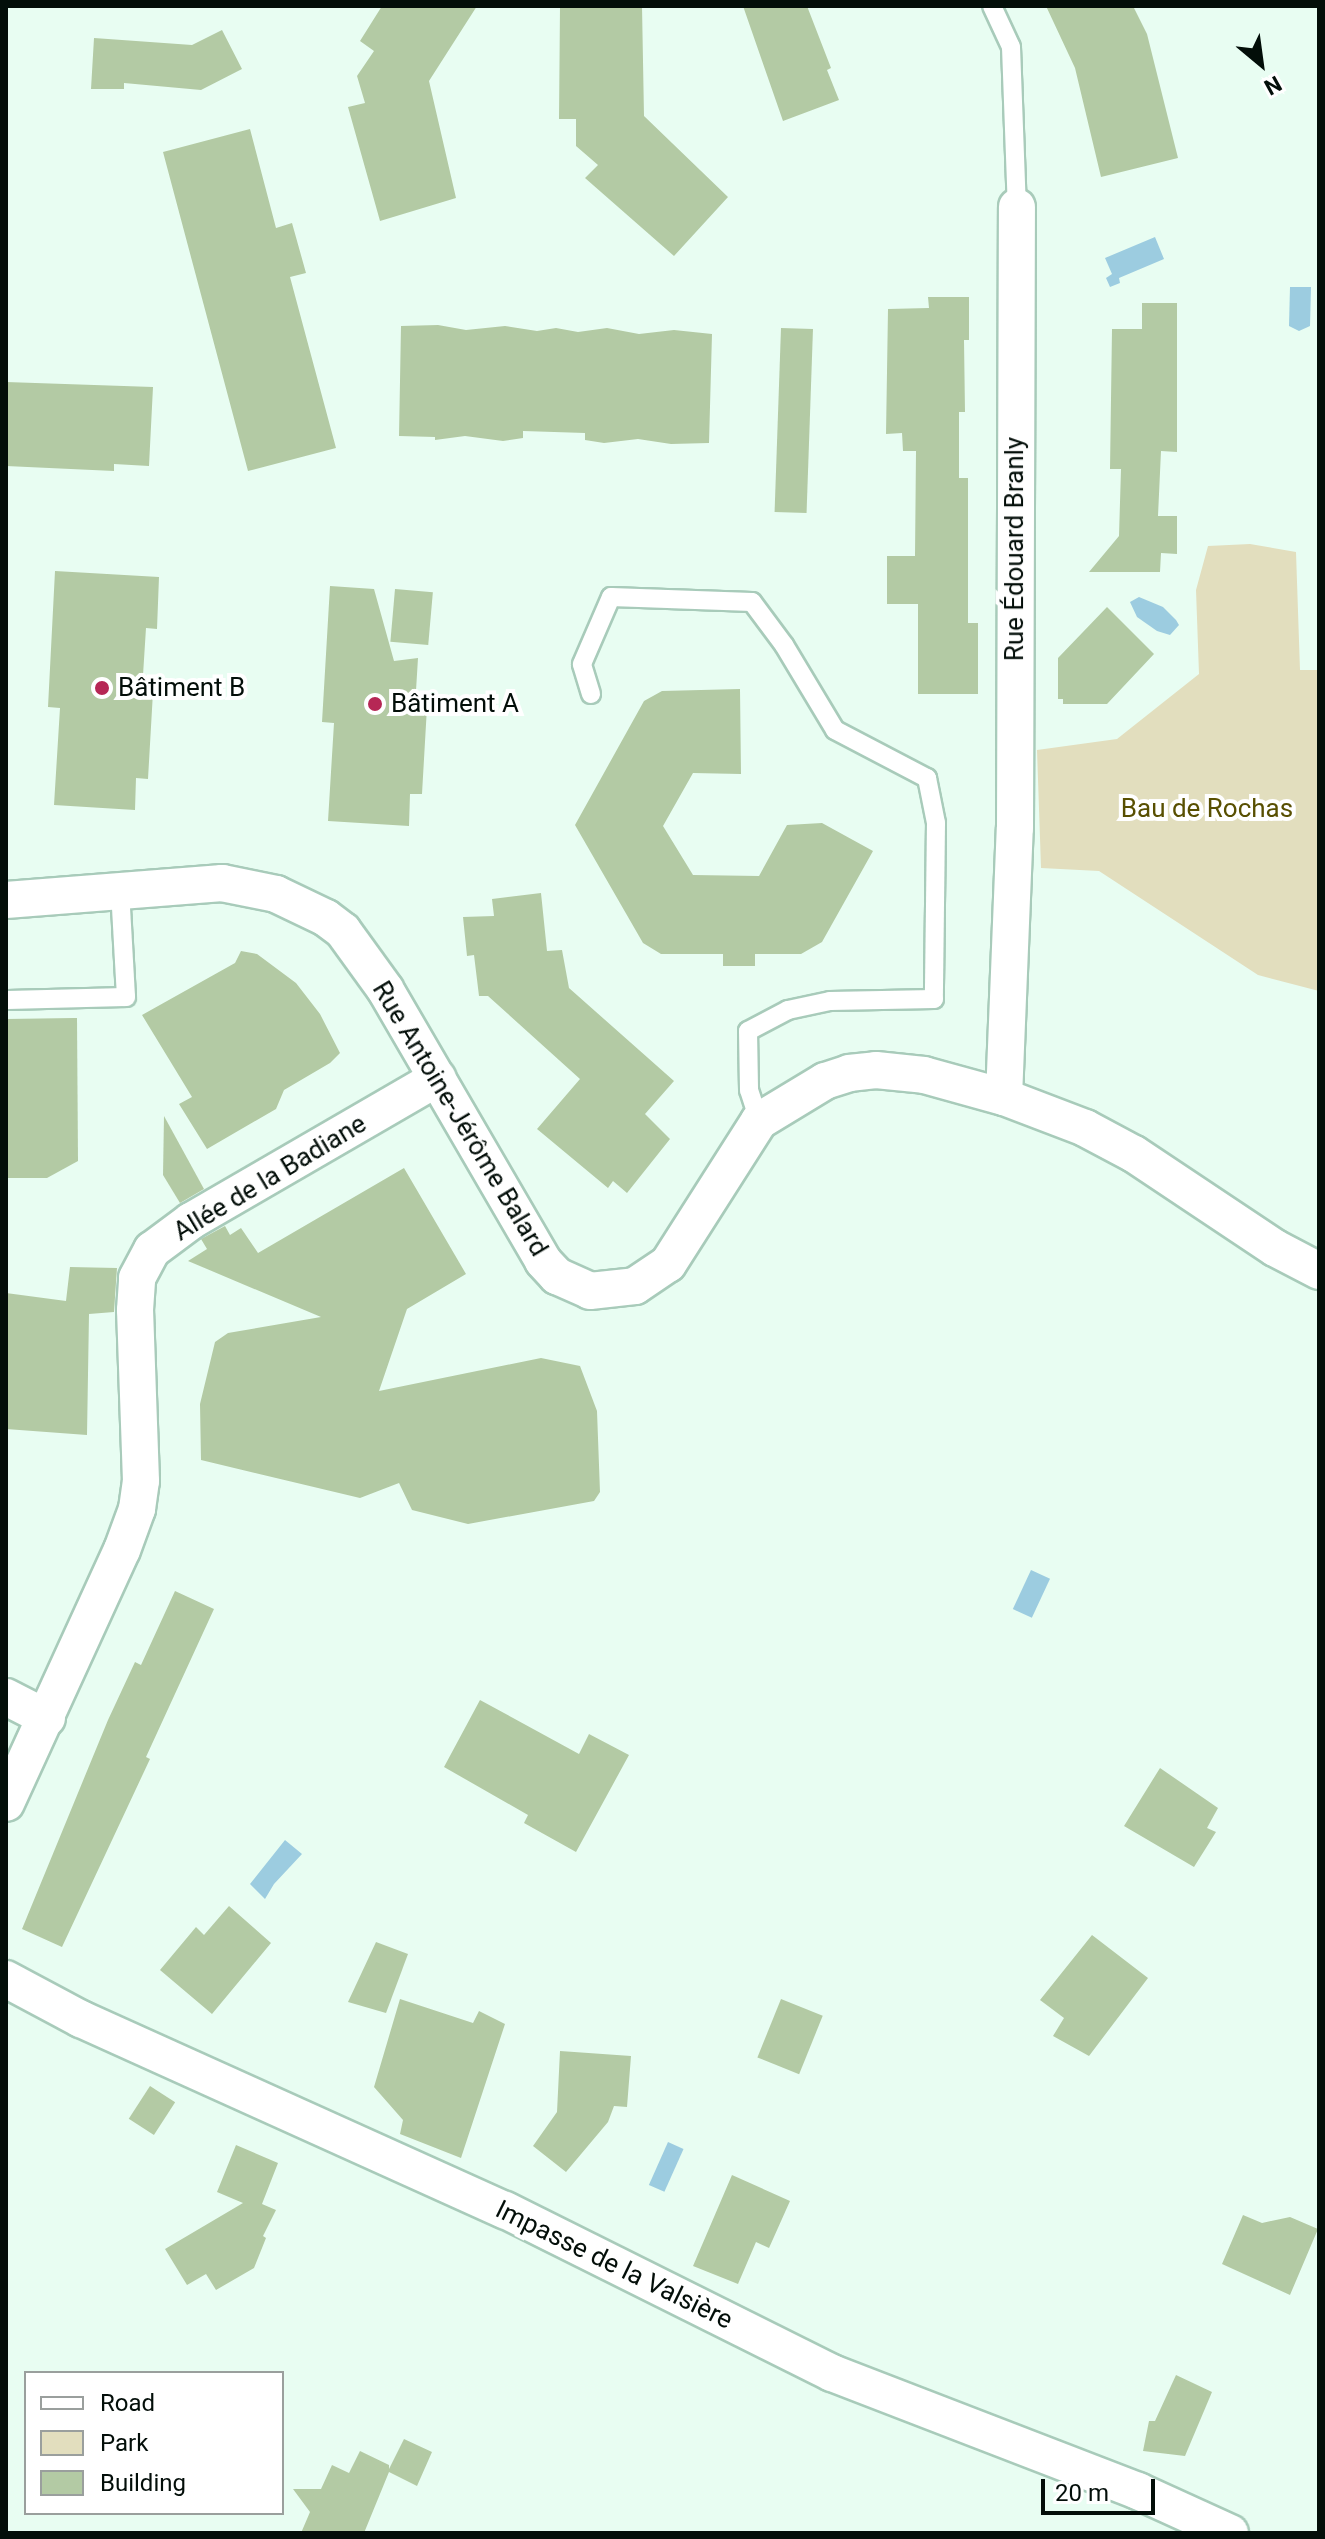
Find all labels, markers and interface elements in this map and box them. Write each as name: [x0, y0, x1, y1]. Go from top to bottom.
north arrow: [1221, 24, 1301, 104]
text: N: [1260, 71, 1286, 100]
street label: Rue Édouard Branly: [999, 437, 1031, 661]
place label: Bâtiment B: [118, 672, 245, 704]
marker: Bâtiment B: [93, 679, 111, 697]
place label: Bâtiment A: [391, 688, 519, 720]
marker: Bâtiment A: [366, 695, 384, 713]
park label: Bau de Rochas: [1121, 793, 1293, 825]
street label: Rue Antoine-Jérôme Balard: [365, 976, 555, 1262]
street label: Allée de la Badiane: [168, 1108, 372, 1248]
street label: Impasse de la Valsière: [490, 2194, 738, 2336]
legend: [24, 2371, 284, 2515]
text: Road: [100, 2389, 155, 2417]
text: Park: [100, 2429, 148, 2457]
scale bar: [1045, 2463, 1159, 2513]
text: Building: [100, 2469, 186, 2497]
text: 20 m: [1055, 2479, 1109, 2507]

